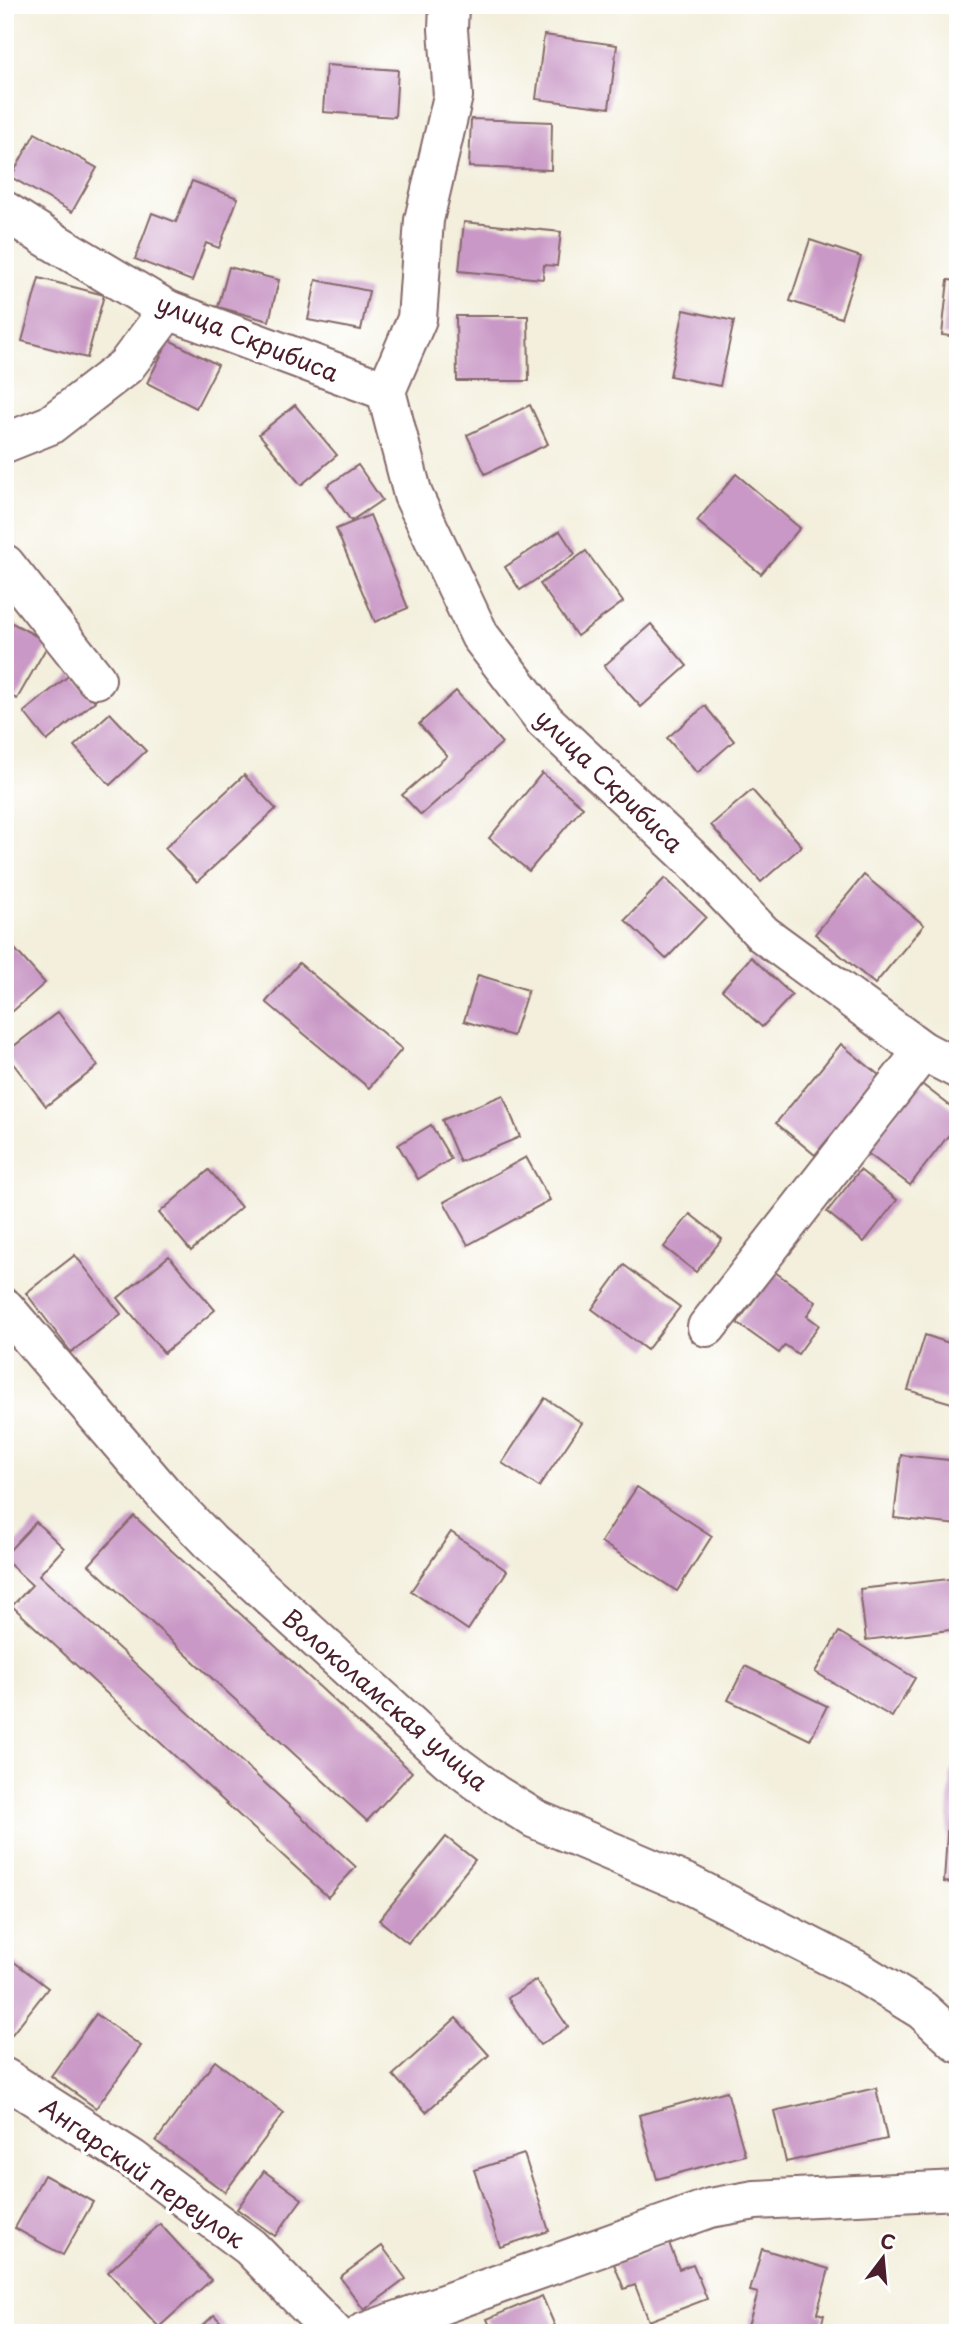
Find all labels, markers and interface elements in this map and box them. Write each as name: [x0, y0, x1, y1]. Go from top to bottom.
street label: улица Скрибиса: [152, 284, 344, 390]
street label: улица Скрибиса: [528, 700, 692, 860]
street label: Волоколамская улица: [275, 1599, 497, 1799]
street label: Ангарский переулок: [33, 2088, 253, 2257]
north arrow: [848, 2222, 918, 2292]
text: С: [877, 2225, 899, 2256]

